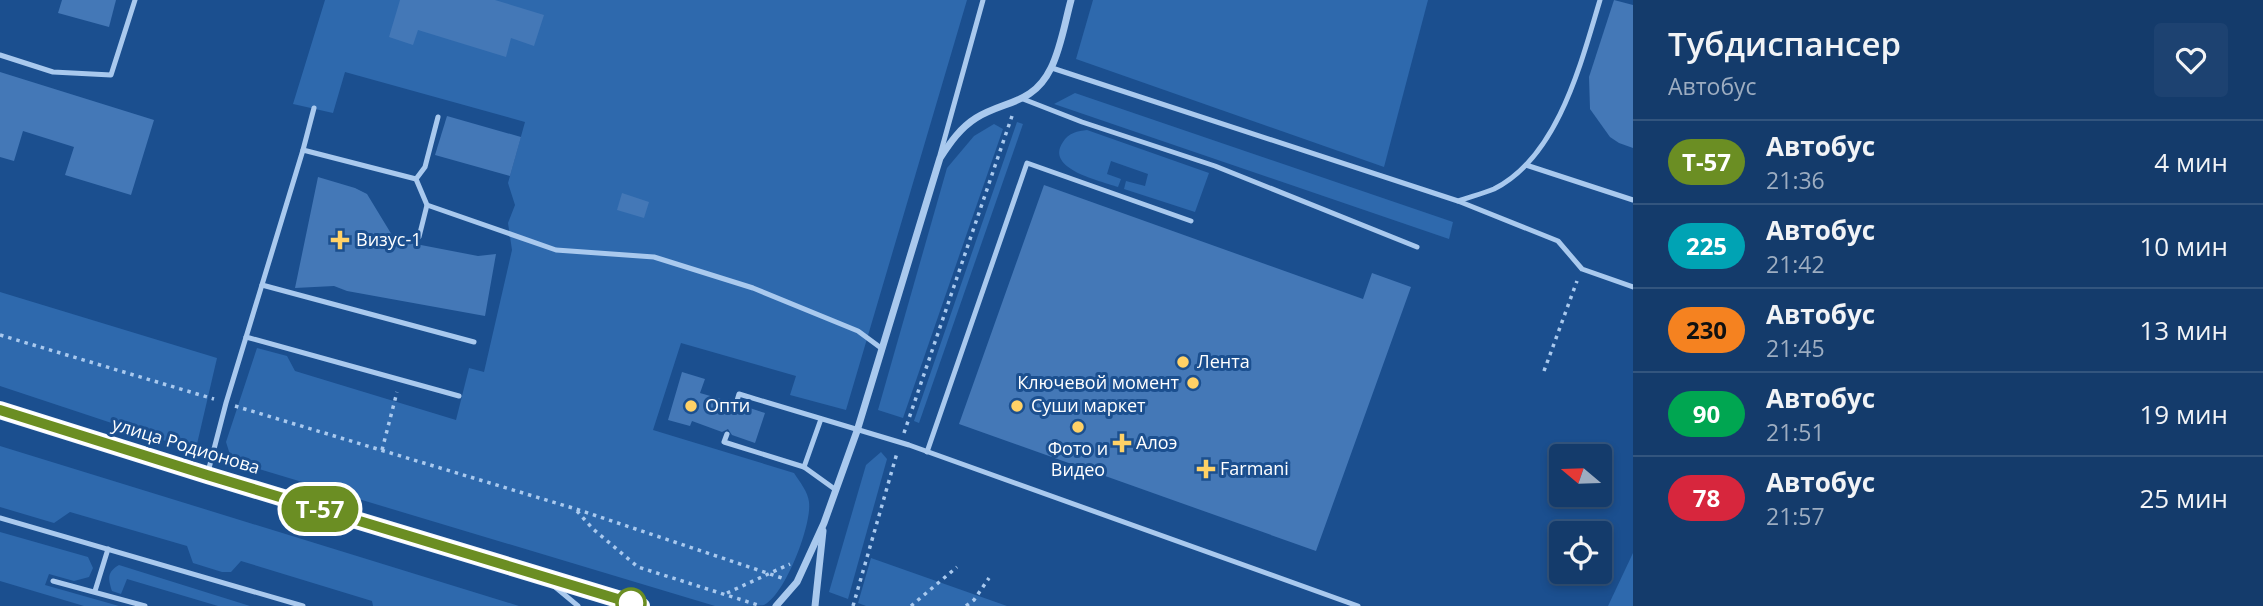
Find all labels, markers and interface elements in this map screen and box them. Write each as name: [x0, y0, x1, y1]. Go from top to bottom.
text: Тубдиспансер: [1668, 21, 1901, 66]
button: heart: [2154, 23, 2228, 97]
text: Автобус: [1668, 70, 1757, 102]
text: Автобус: [1766, 128, 1875, 164]
text: 4 мин: [2154, 144, 2228, 180]
text: Т-57: [1682, 145, 1731, 178]
text: 21:36: [1766, 164, 1825, 196]
text: Автобус: [1766, 212, 1875, 248]
place label: Визус-1: [356, 227, 422, 251]
text: 10 мин: [2139, 228, 2228, 264]
text: 225: [1686, 229, 1727, 262]
marker: Визус-1: [330, 230, 350, 250]
text: 21:42: [1766, 248, 1825, 280]
text: Автобус: [1766, 296, 1875, 332]
text: 13 мин: [2139, 312, 2228, 348]
text: 230: [1686, 313, 1727, 346]
text: 21:45: [1766, 332, 1825, 364]
place label: Лента: [1197, 349, 1250, 373]
marker: Лента: [1175, 354, 1191, 370]
place label: Ключевой момент: [1017, 370, 1180, 394]
marker: Ключевой момент: [1185, 375, 1201, 391]
text: Автобус: [1766, 380, 1875, 416]
place label: Опти: [705, 393, 750, 417]
place label: Суши маркет: [1031, 393, 1146, 417]
text: 19 мин: [2139, 396, 2228, 432]
text: 90: [1693, 397, 1720, 430]
marker: Опти: [683, 398, 699, 414]
marker: Суши маркет: [1009, 398, 1025, 414]
street label: улица Родионова: [109, 411, 263, 479]
text: 21:51: [1766, 416, 1825, 448]
marker: Фото и Видео: [1070, 419, 1086, 435]
place label: Алоэ: [1136, 430, 1177, 454]
marker: Алоэ: [1114, 435, 1130, 451]
place label: Фото и Видео: [1048, 436, 1108, 481]
north arrow: [1549, 444, 1612, 508]
map controls: [1549, 444, 1612, 584]
place label: Farmani: [1220, 456, 1289, 480]
marker: Farmani: [1198, 461, 1214, 477]
text: Автобус: [1766, 464, 1875, 500]
text: 25 мин: [2139, 480, 2228, 516]
text: 78: [1693, 481, 1720, 514]
line badge: Т-57: [271, 486, 369, 532]
text: Т-57: [295, 492, 345, 525]
text: 21:57: [1766, 500, 1825, 532]
button: locate: [1549, 521, 1612, 584]
unlabelled marker: [616, 588, 646, 606]

